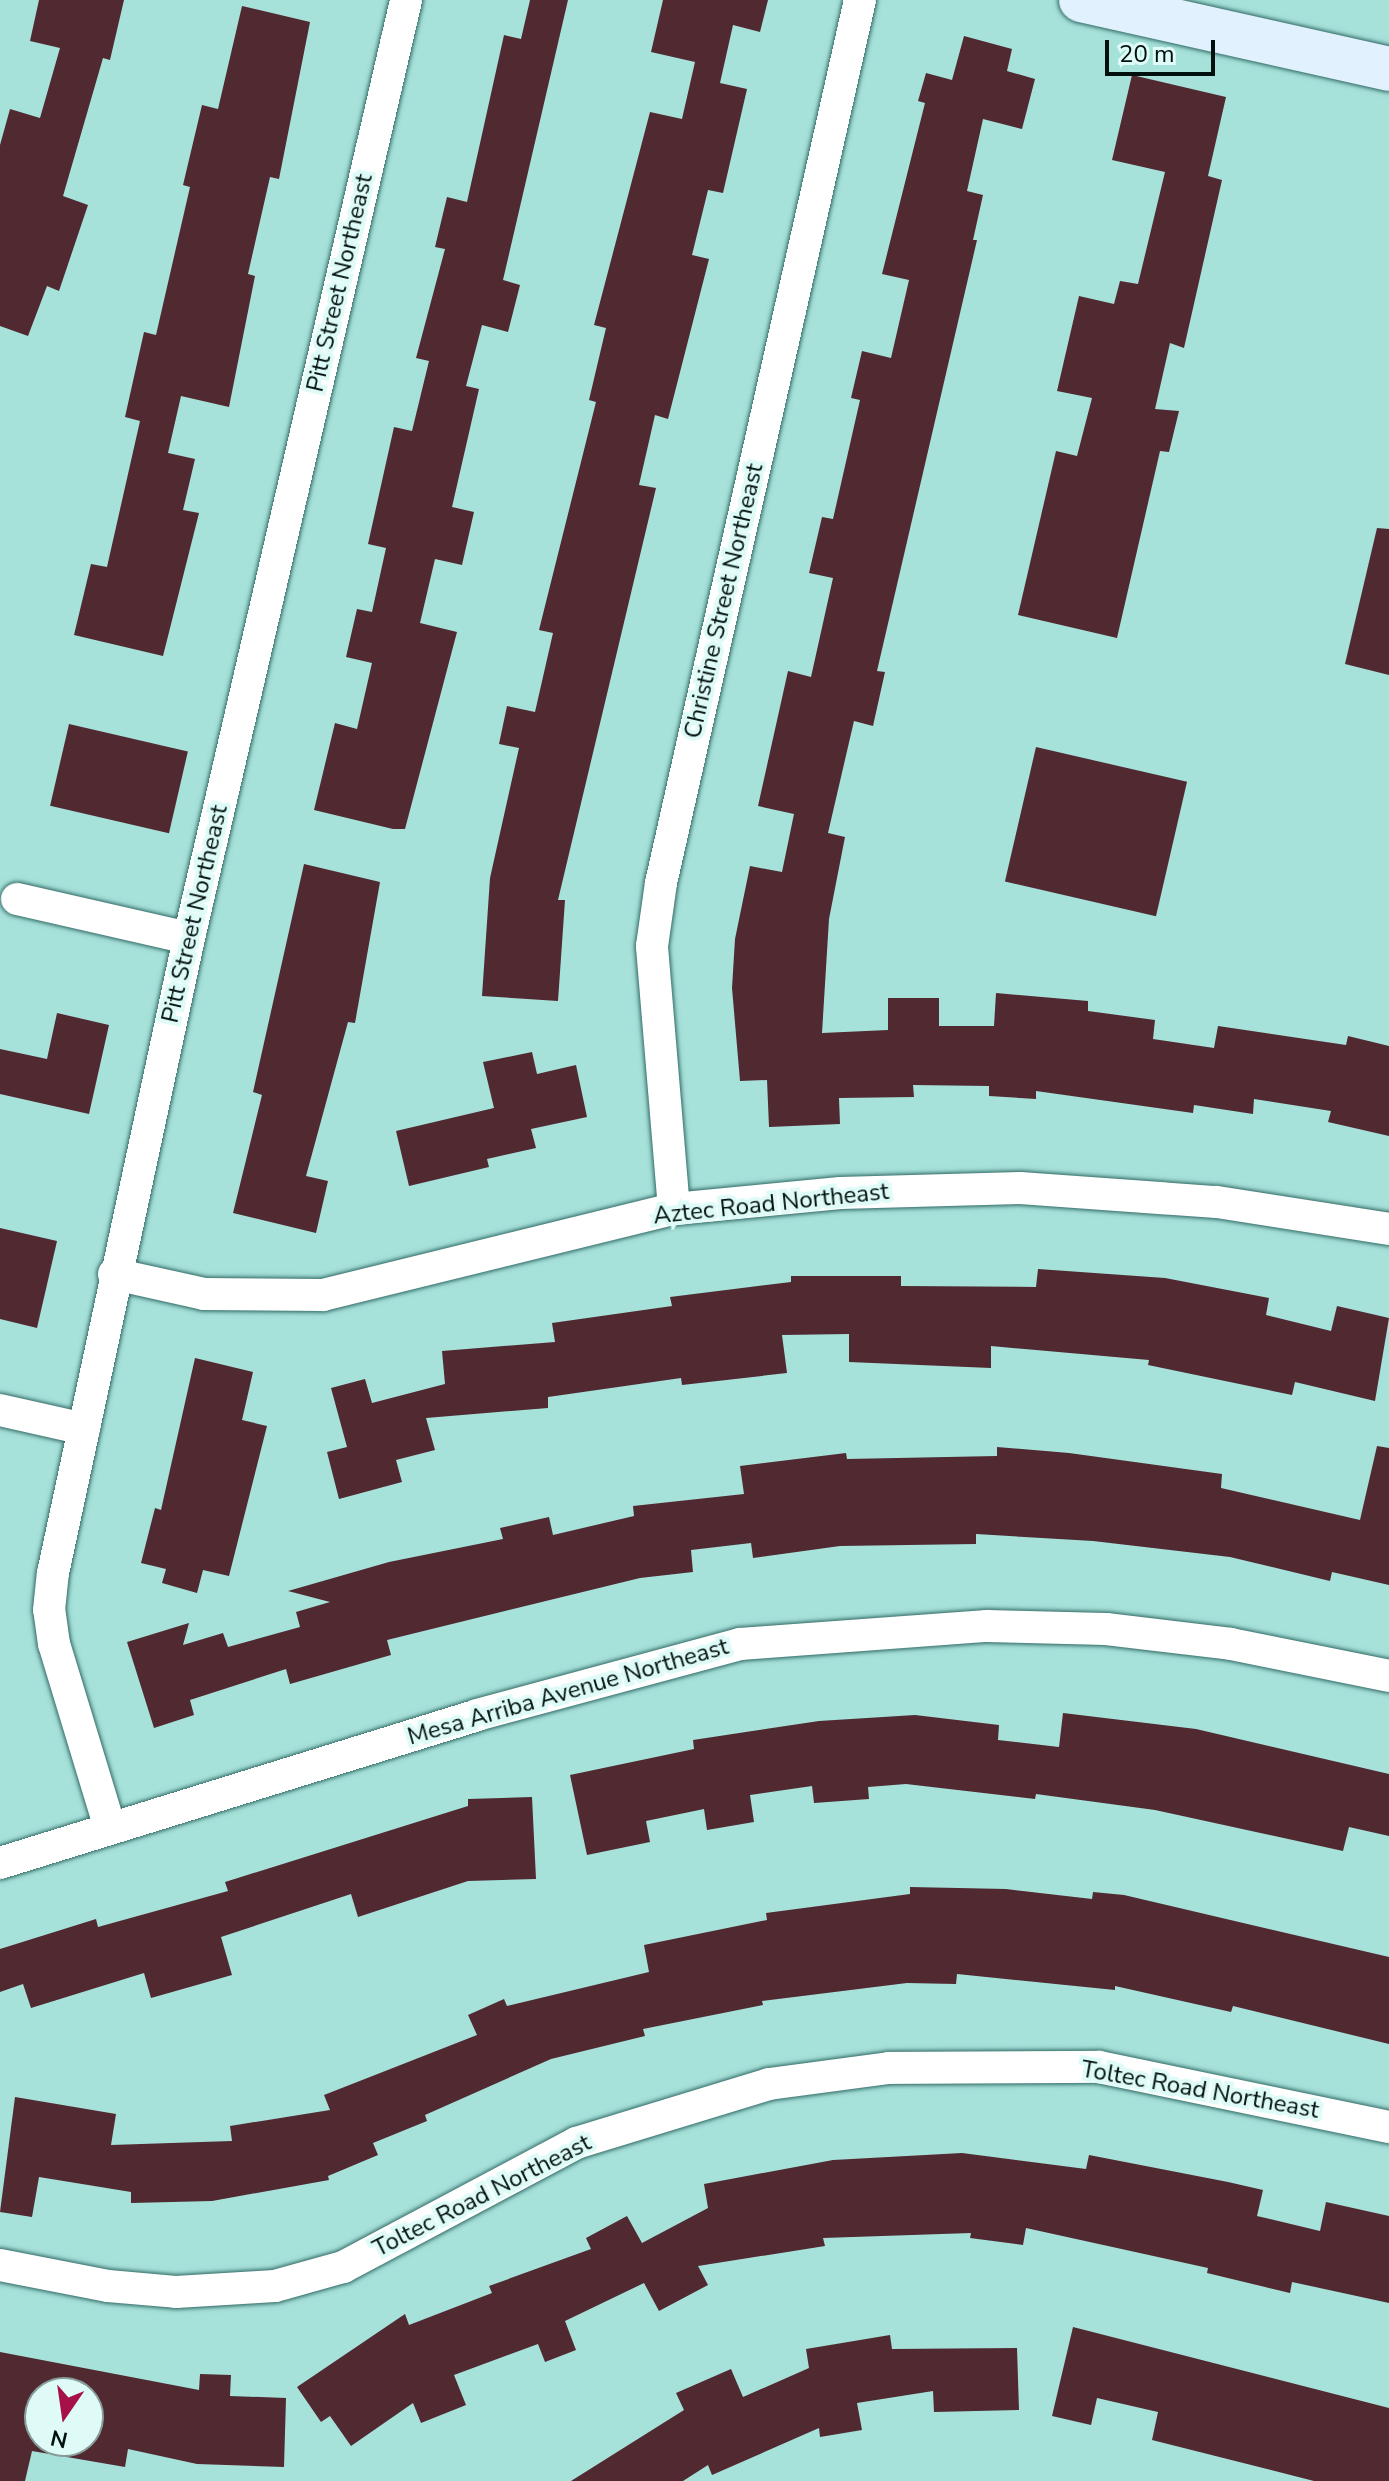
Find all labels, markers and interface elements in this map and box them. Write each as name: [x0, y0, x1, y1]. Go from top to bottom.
scale bar: [1109, 24, 1219, 74]
text: 20 m: [1119, 38, 1175, 70]
street label: Pitt Street Northeast: [301, 171, 379, 395]
street label: Christine Street Northeast: [678, 461, 770, 741]
street label: Pitt Street Northeast: [156, 802, 234, 1026]
street label: Aztec Road Northeast: [652, 1177, 890, 1231]
street label: Mesa Arriba Avenue Northeast: [404, 1632, 732, 1752]
street label: Toltec Road Northeast: [1079, 2055, 1321, 2125]
street label: Toltec Road Northeast: [368, 2128, 596, 2264]
north arrow: [24, 2377, 104, 2457]
text: N: [48, 2422, 70, 2455]

